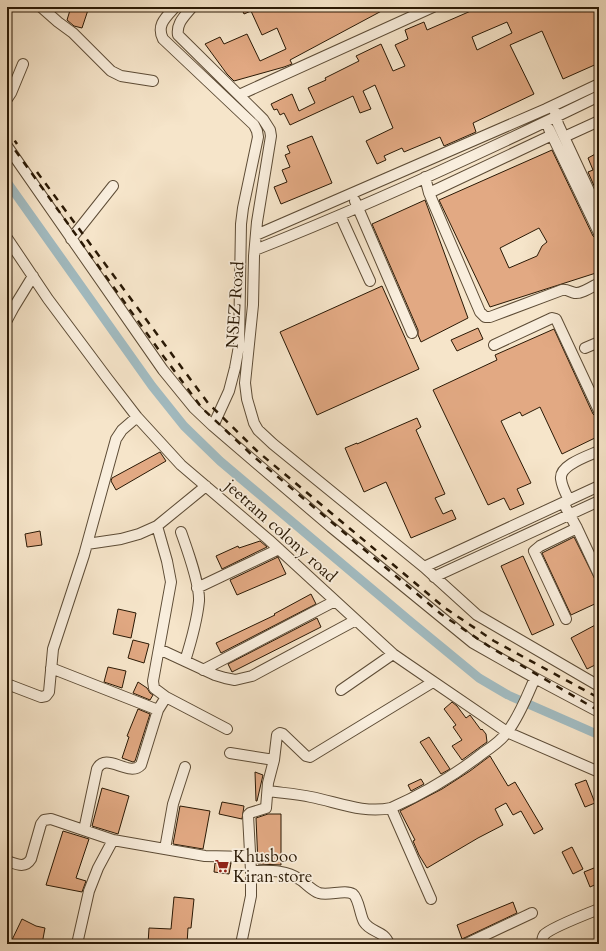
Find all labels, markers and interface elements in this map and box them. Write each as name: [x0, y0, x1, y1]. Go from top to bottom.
street label: NSEZ Road: [220, 261, 250, 349]
street label: jeetram colony road: [218, 472, 342, 588]
place label: Khusboo Kiran store: [233, 845, 312, 888]
supermarket icon: Khusboo Kiran store: [214, 858, 230, 874]

